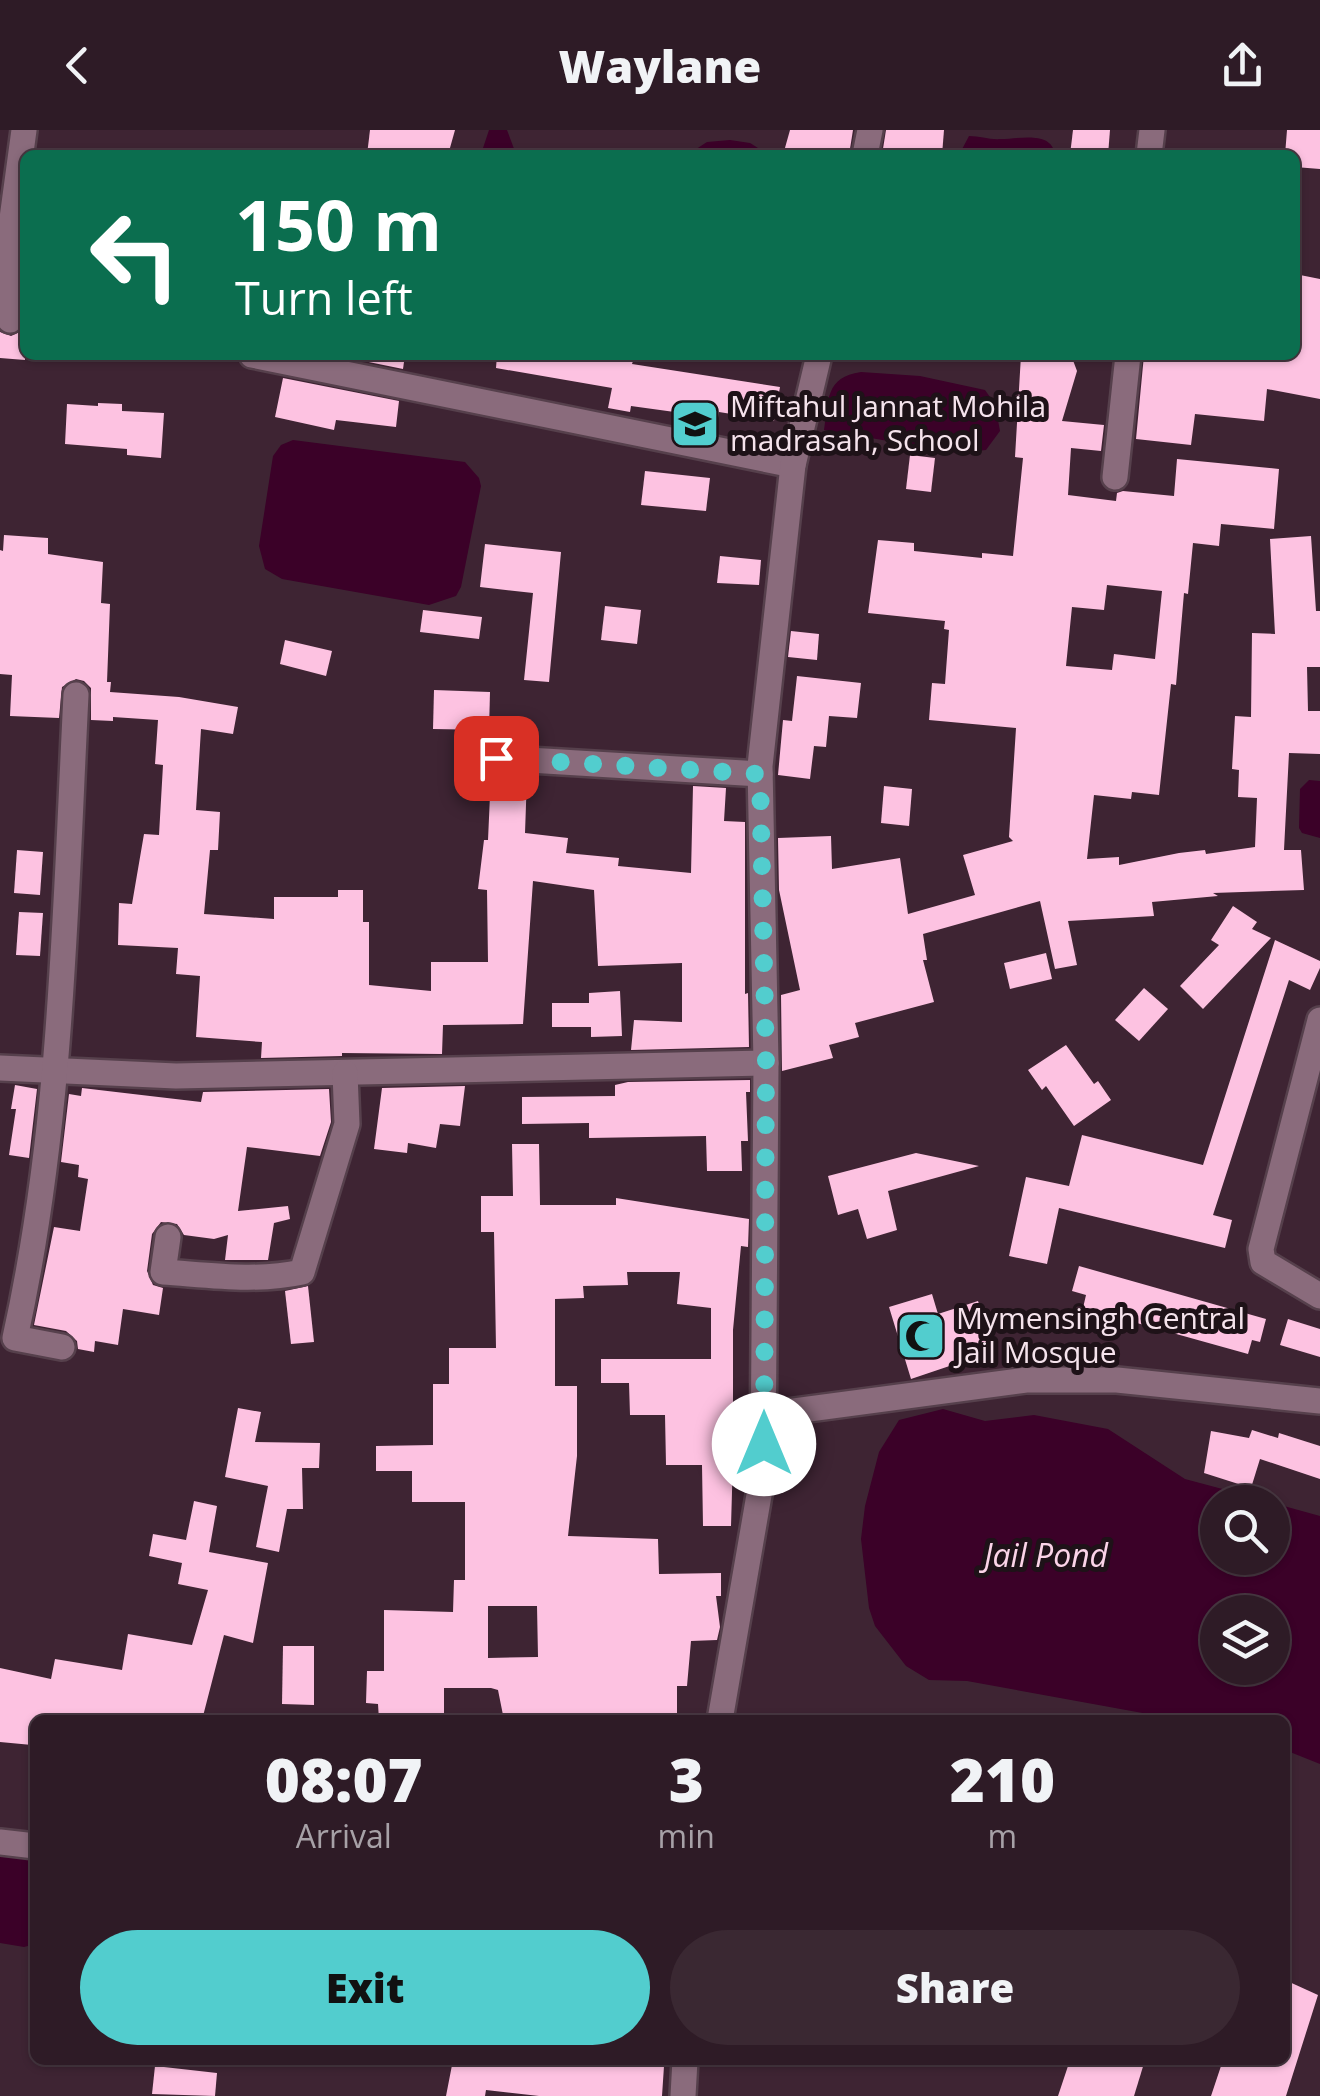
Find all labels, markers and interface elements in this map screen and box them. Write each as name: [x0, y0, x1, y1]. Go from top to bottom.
text: Waylane: [559, 35, 761, 96]
icon: back: [50, 38, 105, 93]
icon: share: [1215, 38, 1270, 93]
text: 150 m: [235, 176, 442, 272]
icon: left: [70, 190, 200, 320]
text: Turn left: [235, 267, 413, 328]
place label: Miftahul Jannat Mohila madrasah, School: [730, 385, 1046, 460]
school or university icon: Miftahul Jannat Mohila madrasah, School: [669, 398, 721, 450]
pin: [454, 716, 539, 801]
icon: arrive: [469, 731, 524, 786]
place label: Mymensingh Central Jail Mosque: [953, 1297, 1245, 1372]
mosque icon: Mymensingh Central Jail Mosque: [895, 1310, 947, 1362]
position arrow: [712, 1392, 816, 1496]
map controls: [1200, 1485, 1290, 1685]
button: search: [1200, 1485, 1290, 1575]
water label: Jail Pond: [978, 1533, 1110, 1576]
button: layers: [1200, 1595, 1290, 1685]
text: 08:07: [265, 1738, 423, 1820]
text: 3: [669, 1738, 704, 1820]
text: 210: [950, 1738, 1055, 1820]
text: Arrival: [296, 1814, 392, 1857]
text: min: [658, 1814, 715, 1857]
text: m: [988, 1814, 1017, 1857]
button: Exit: [80, 1930, 650, 2045]
button: Share: [670, 1930, 1240, 2045]

